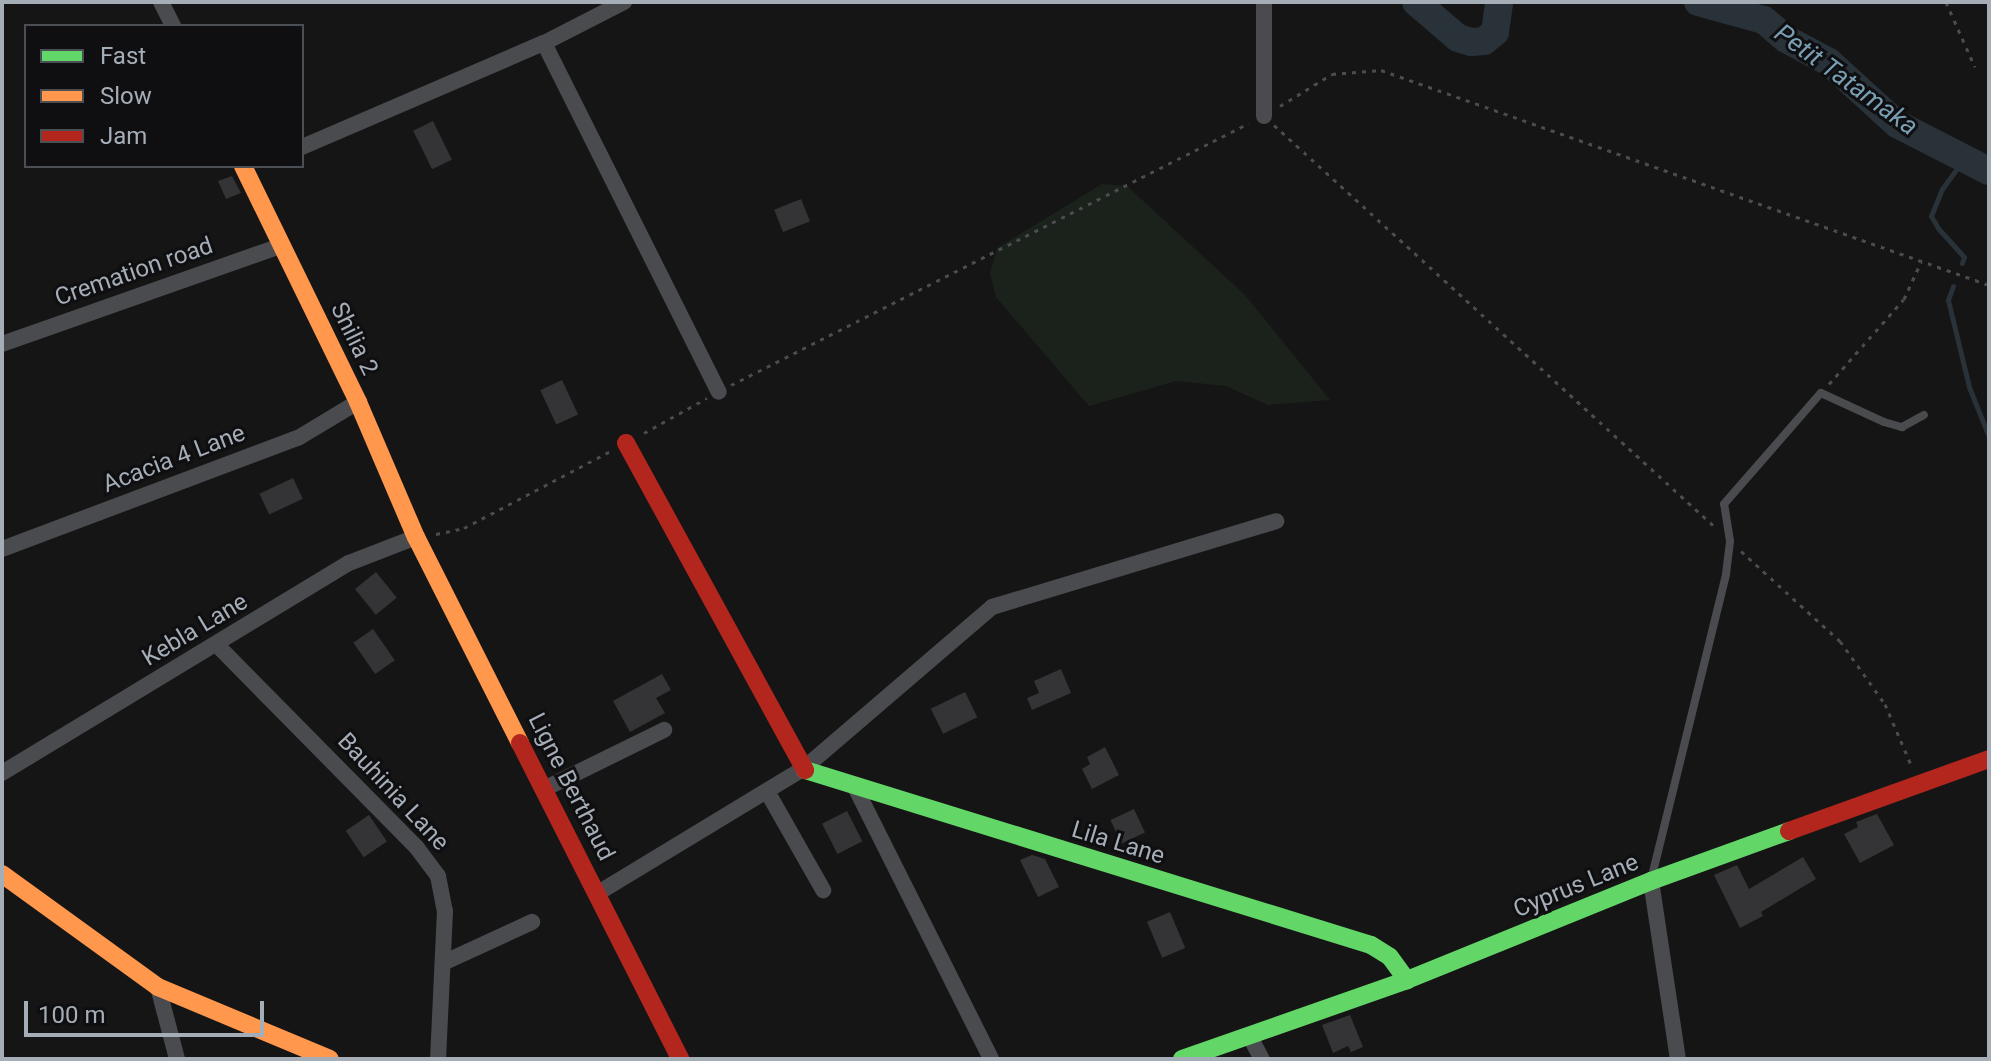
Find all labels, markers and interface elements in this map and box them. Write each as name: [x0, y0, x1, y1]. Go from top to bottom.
water label: Petit Tatamaka: [1768, 17, 1924, 143]
legend: [24, 24, 304, 168]
text: Fast: [100, 42, 146, 70]
text: Slow: [100, 82, 152, 110]
text: Jam: [100, 122, 147, 150]
street label: Cremation road: [51, 232, 217, 312]
street label: Shilia 2: [324, 298, 384, 380]
street label: Acacia 4 Lane: [99, 419, 249, 499]
street label: Kebla Lane: [137, 587, 253, 673]
street label: Ligne Berthaud: [522, 709, 620, 865]
street label: Bauhinia Lane: [331, 727, 455, 857]
street label: Lila Lane: [1068, 815, 1168, 871]
street label: Cyprus Lane: [1509, 848, 1643, 924]
scale bar: [28, 985, 268, 1035]
text: 100 m: [38, 1001, 105, 1029]

